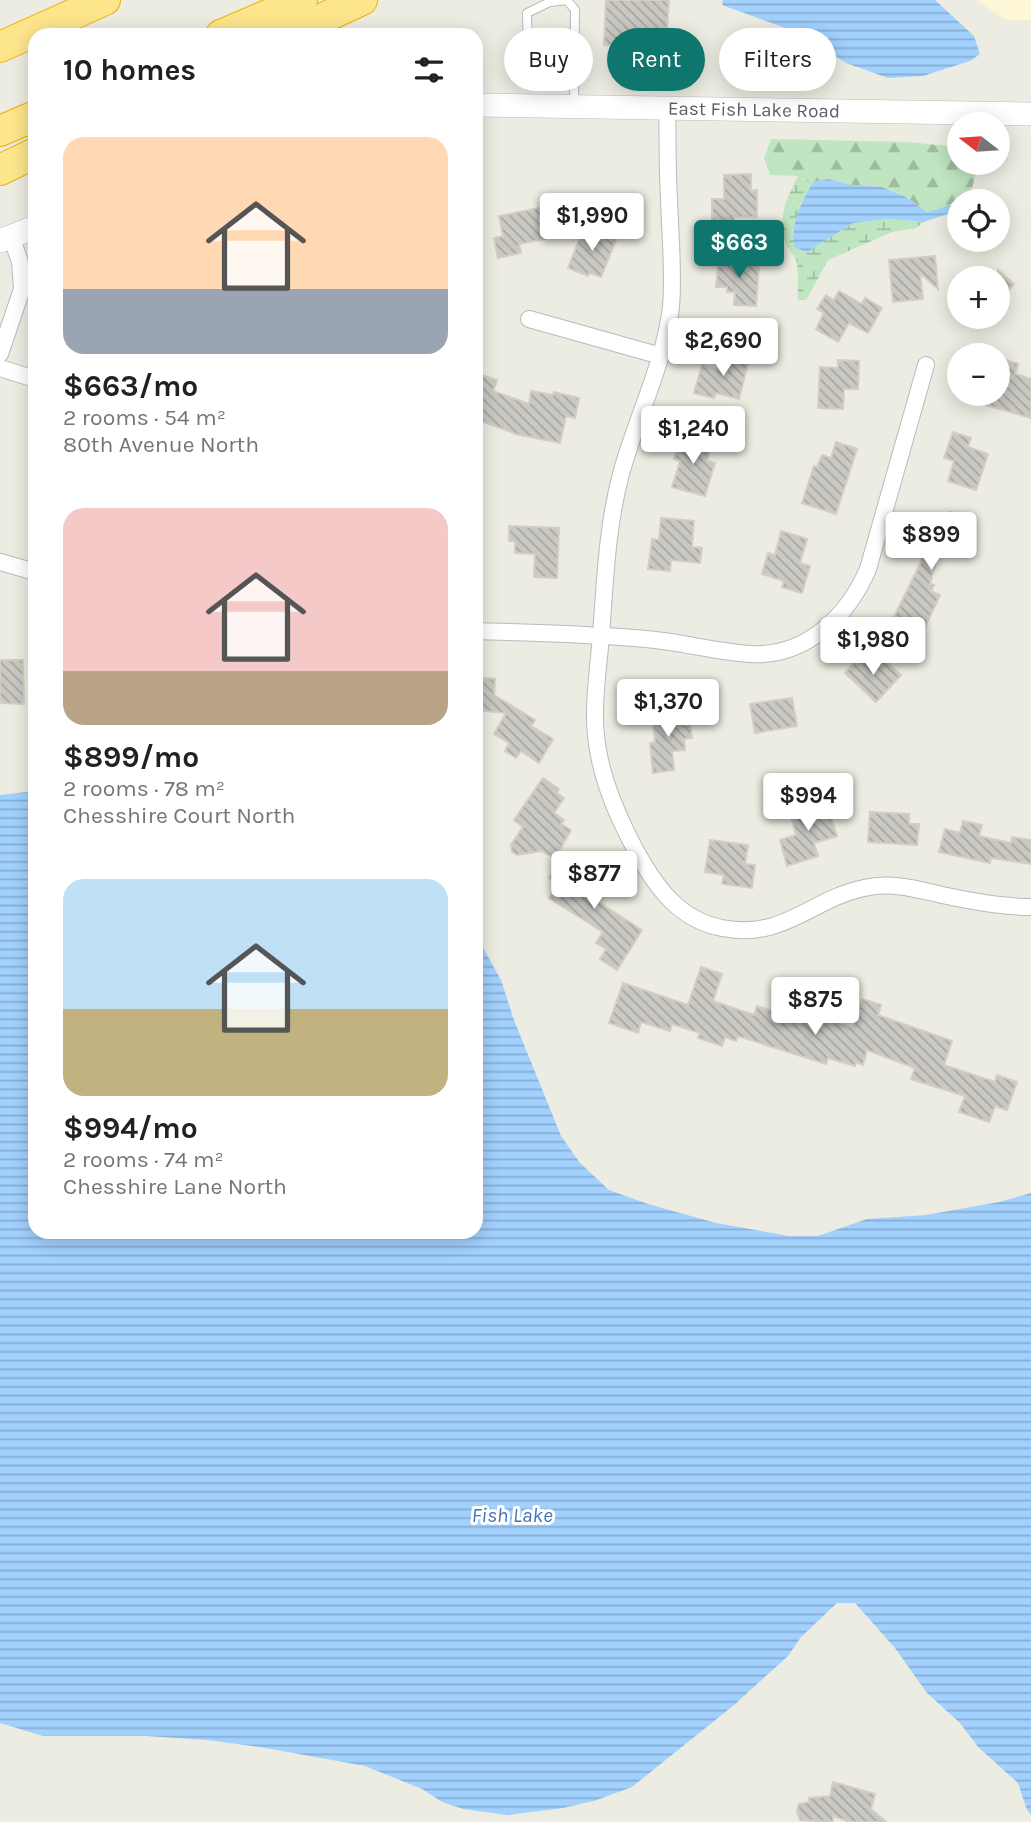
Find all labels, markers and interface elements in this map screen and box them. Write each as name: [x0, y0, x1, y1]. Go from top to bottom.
chip: Buy: [504, 28, 593, 91]
chip: Rent: [607, 28, 705, 91]
chip: Filters: [719, 28, 836, 91]
icon: filters: [410, 51, 448, 89]
text: 10 homes: [63, 52, 196, 88]
street label: East Fish Lake Road: [668, 97, 840, 123]
north arrow: [947, 112, 1010, 175]
map controls: [947, 112, 1010, 406]
icon: home: [193, 183, 319, 309]
button: locate: [947, 189, 1010, 252]
pin: $1,990: [535, 194, 649, 253]
text: $1,990: [556, 202, 628, 229]
pin: $663: [698, 220, 780, 280]
text: $663: [710, 229, 768, 256]
button: +: [947, 266, 1010, 329]
pin: $2,690: [666, 318, 780, 378]
text: $2,690: [684, 327, 762, 354]
button: −: [947, 343, 1010, 406]
text: $663/mo: [63, 368, 198, 404]
text: 2 rooms · 54 m²: [63, 404, 226, 431]
pin: $1,240: [636, 406, 750, 466]
text: $1,240: [657, 415, 729, 442]
text: 80th Avenue North: [63, 431, 259, 458]
pin: $899: [890, 512, 972, 572]
text: $899: [902, 521, 960, 548]
icon: home: [193, 554, 319, 680]
pin: $1,980: [816, 618, 930, 677]
text: $1,980: [836, 626, 910, 653]
pin: $1,370: [611, 680, 725, 739]
text: $1,370: [633, 688, 703, 715]
text: $899/mo: [63, 739, 199, 775]
pin: $994: [767, 774, 849, 833]
text: 2 rooms · 78 m²: [63, 775, 225, 802]
text: $994: [779, 782, 837, 809]
text: Chesshire Court North: [63, 802, 295, 829]
pin: $877: [553, 852, 635, 911]
text: $877: [567, 860, 621, 887]
icon: home: [193, 925, 319, 1051]
pin: $875: [774, 978, 856, 1037]
text: $875: [787, 986, 843, 1013]
text: $994/mo: [63, 1110, 198, 1146]
text: 2 rooms · 74 m²: [63, 1146, 224, 1173]
text: Chesshire Lane North: [63, 1173, 287, 1200]
water label: Fish Lake: [471, 1503, 553, 1527]

